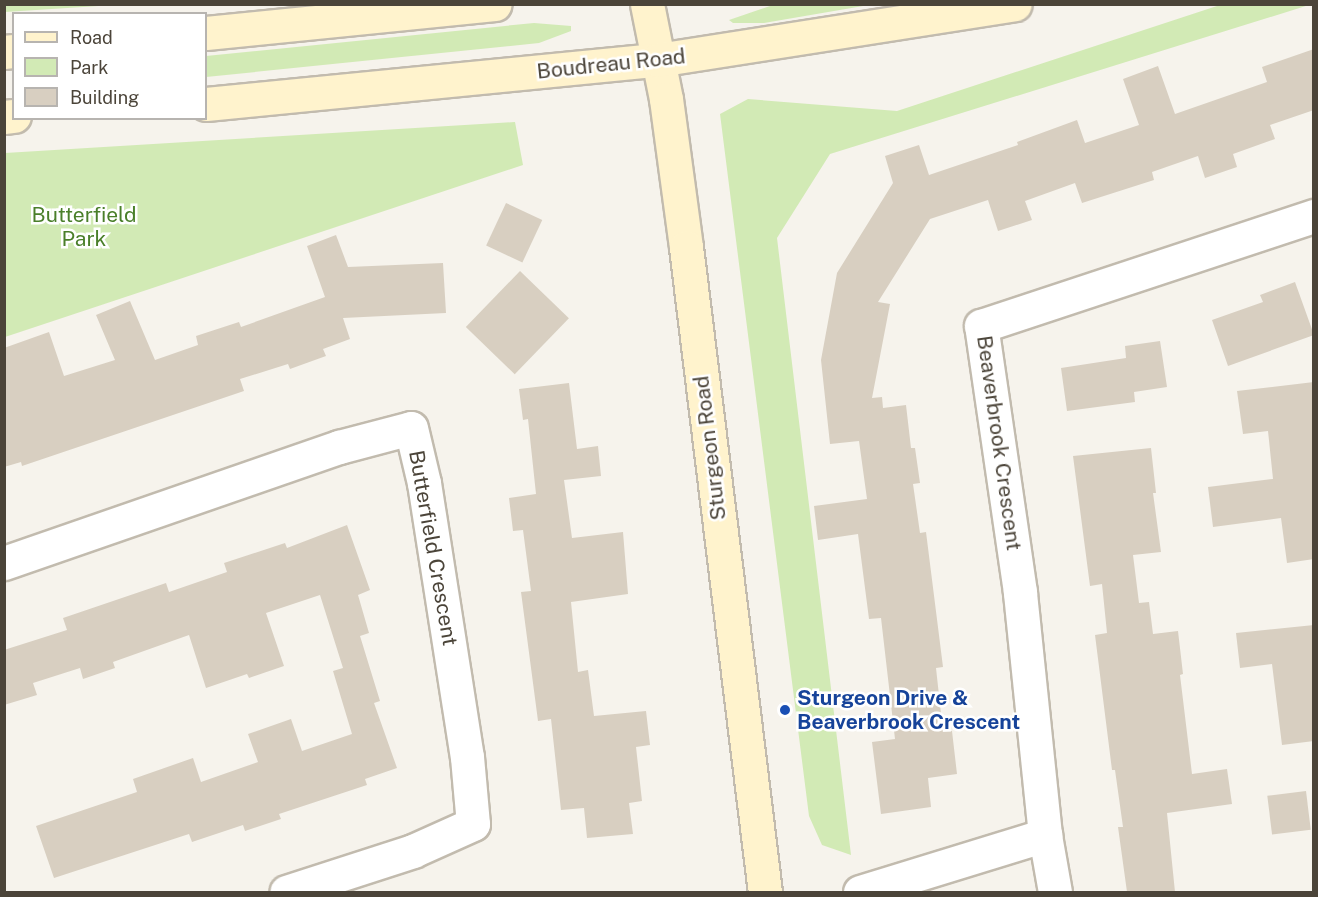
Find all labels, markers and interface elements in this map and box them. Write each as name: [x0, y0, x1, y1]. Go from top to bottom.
legend: [12, 12, 207, 120]
text: Road: [70, 27, 113, 48]
street label: Boudreau Road: [535, 44, 687, 84]
text: Park: [70, 57, 108, 78]
text: Building: [70, 87, 139, 108]
park label: Butterfield Park: [32, 202, 136, 252]
street label: Beaverbrook Crescent: [971, 334, 1027, 552]
street label: Sturgeon Road: [689, 374, 731, 522]
street label: Butterfield Crescent: [403, 448, 463, 648]
place label: Sturgeon Drive & Beaverbrook Crescent: [797, 685, 1020, 735]
marker: Sturgeon Drive & Beaverbrook Crescent: [778, 703, 792, 717]

